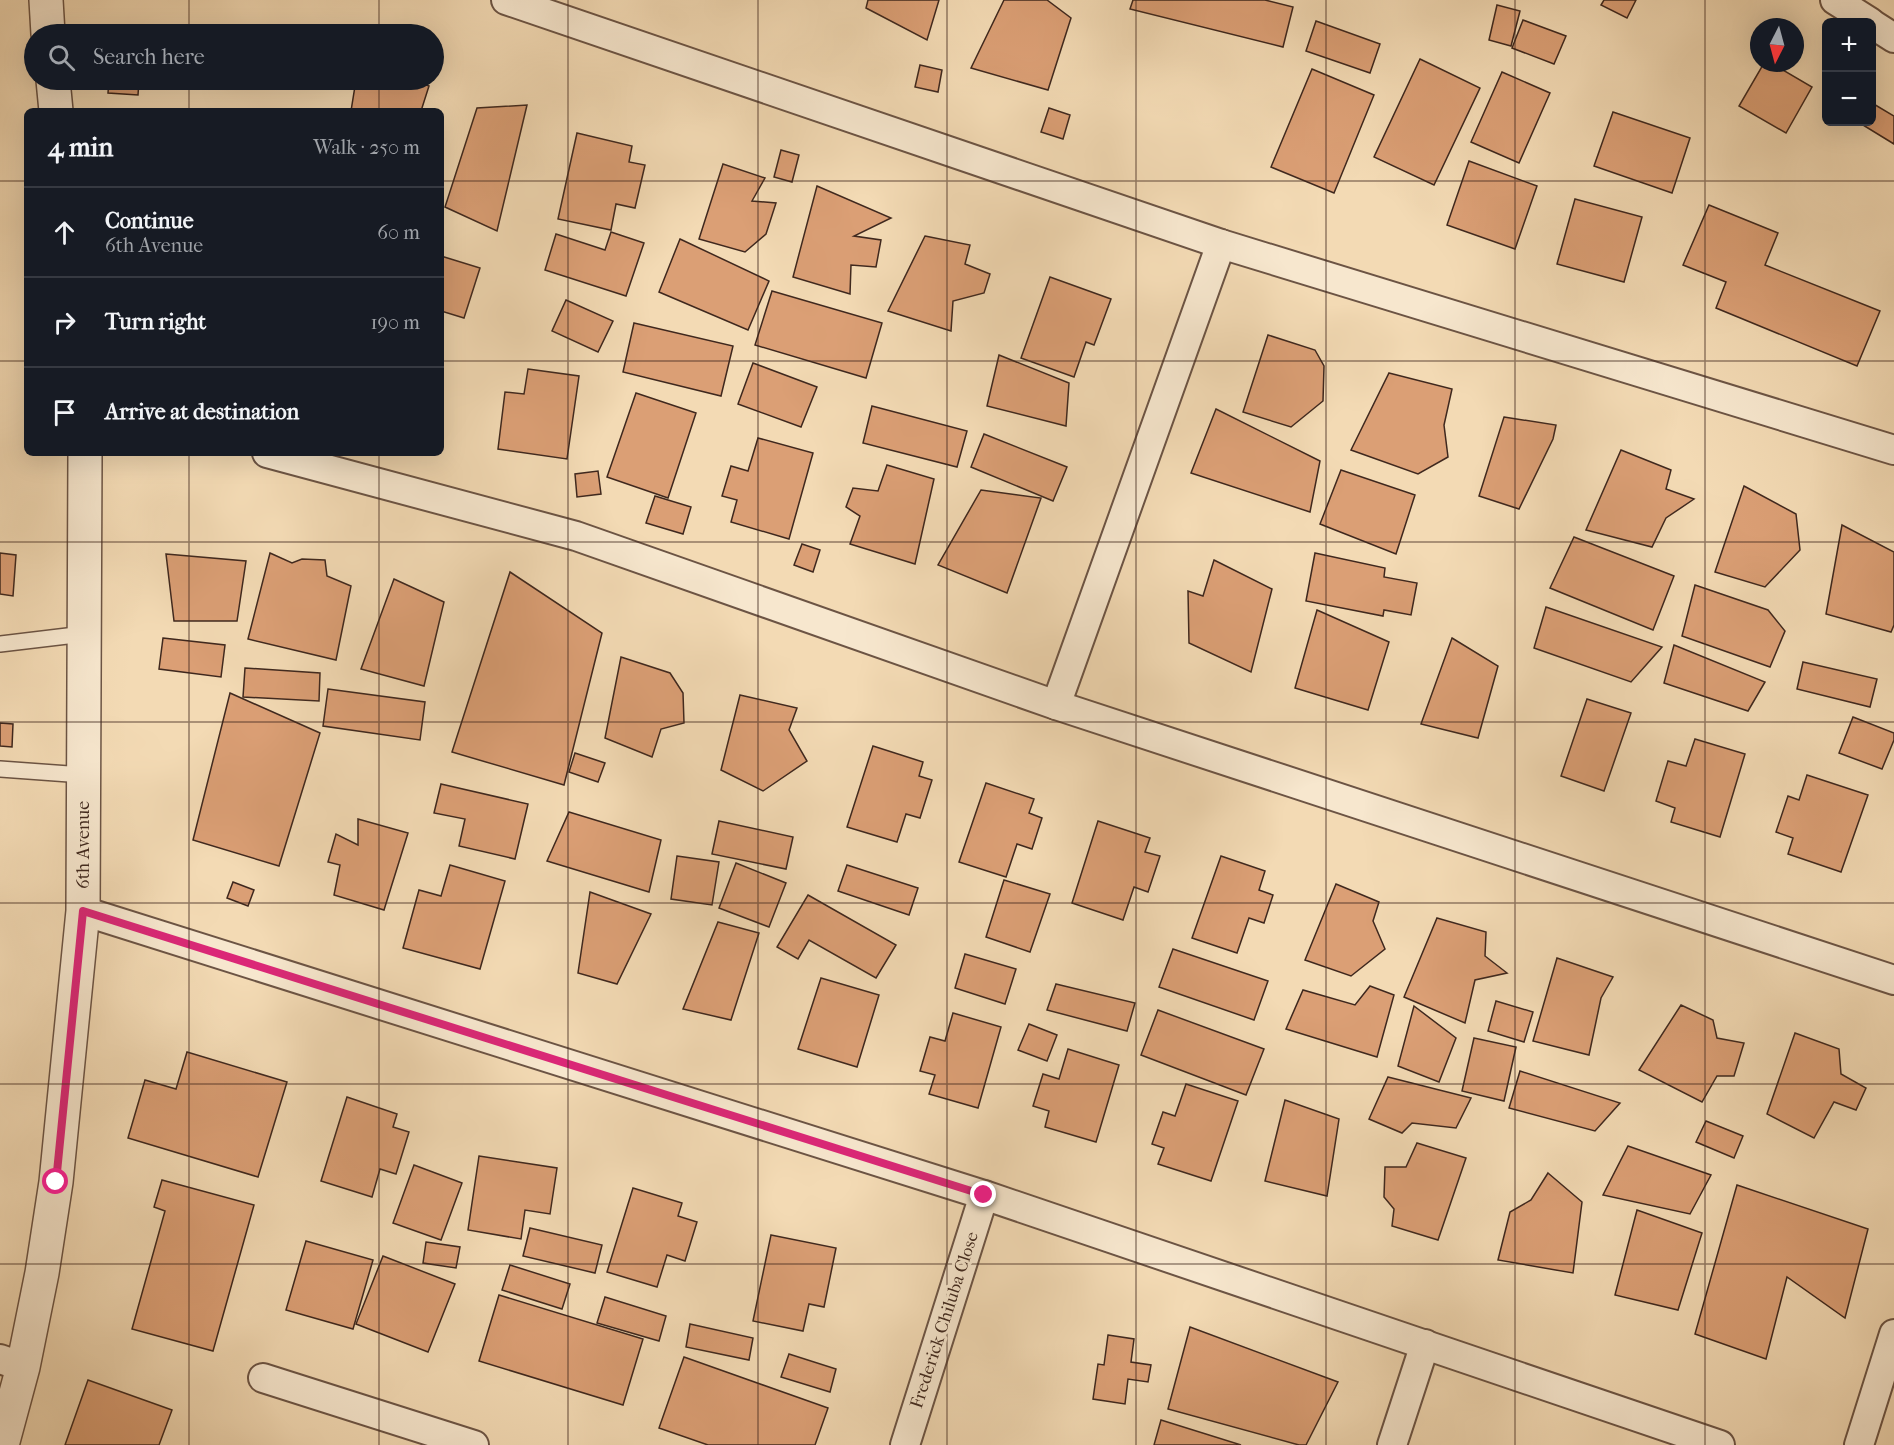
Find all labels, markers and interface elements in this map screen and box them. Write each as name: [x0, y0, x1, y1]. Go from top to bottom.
north arrow: [1750, 18, 1804, 72]
map controls: [1822, 18, 1876, 126]
button: +: [1822, 18, 1876, 72]
search box: [24, 24, 444, 90]
icon: search: [45, 41, 78, 74]
text: Search here: [93, 44, 205, 70]
button: −: [1822, 72, 1876, 126]
text: 4 min: [48, 132, 113, 163]
text: Walk · 250 m: [313, 136, 420, 159]
text: Continue: [105, 208, 194, 234]
icon: ahead: [48, 216, 81, 249]
text: 60 m: [377, 221, 420, 244]
text: 6th Avenue: [105, 234, 203, 257]
icon: right: [48, 306, 81, 339]
text: Turn right: [105, 309, 206, 335]
text: 190 m: [370, 311, 420, 334]
icon: arrive: [48, 396, 81, 429]
text: Arrive at destination: [105, 399, 299, 425]
street label: 6th Avenue: [73, 801, 94, 889]
route start: [42, 1168, 68, 1194]
route end: [970, 1181, 996, 1207]
street label: Frederick Chiluba Close: [906, 1229, 983, 1411]

